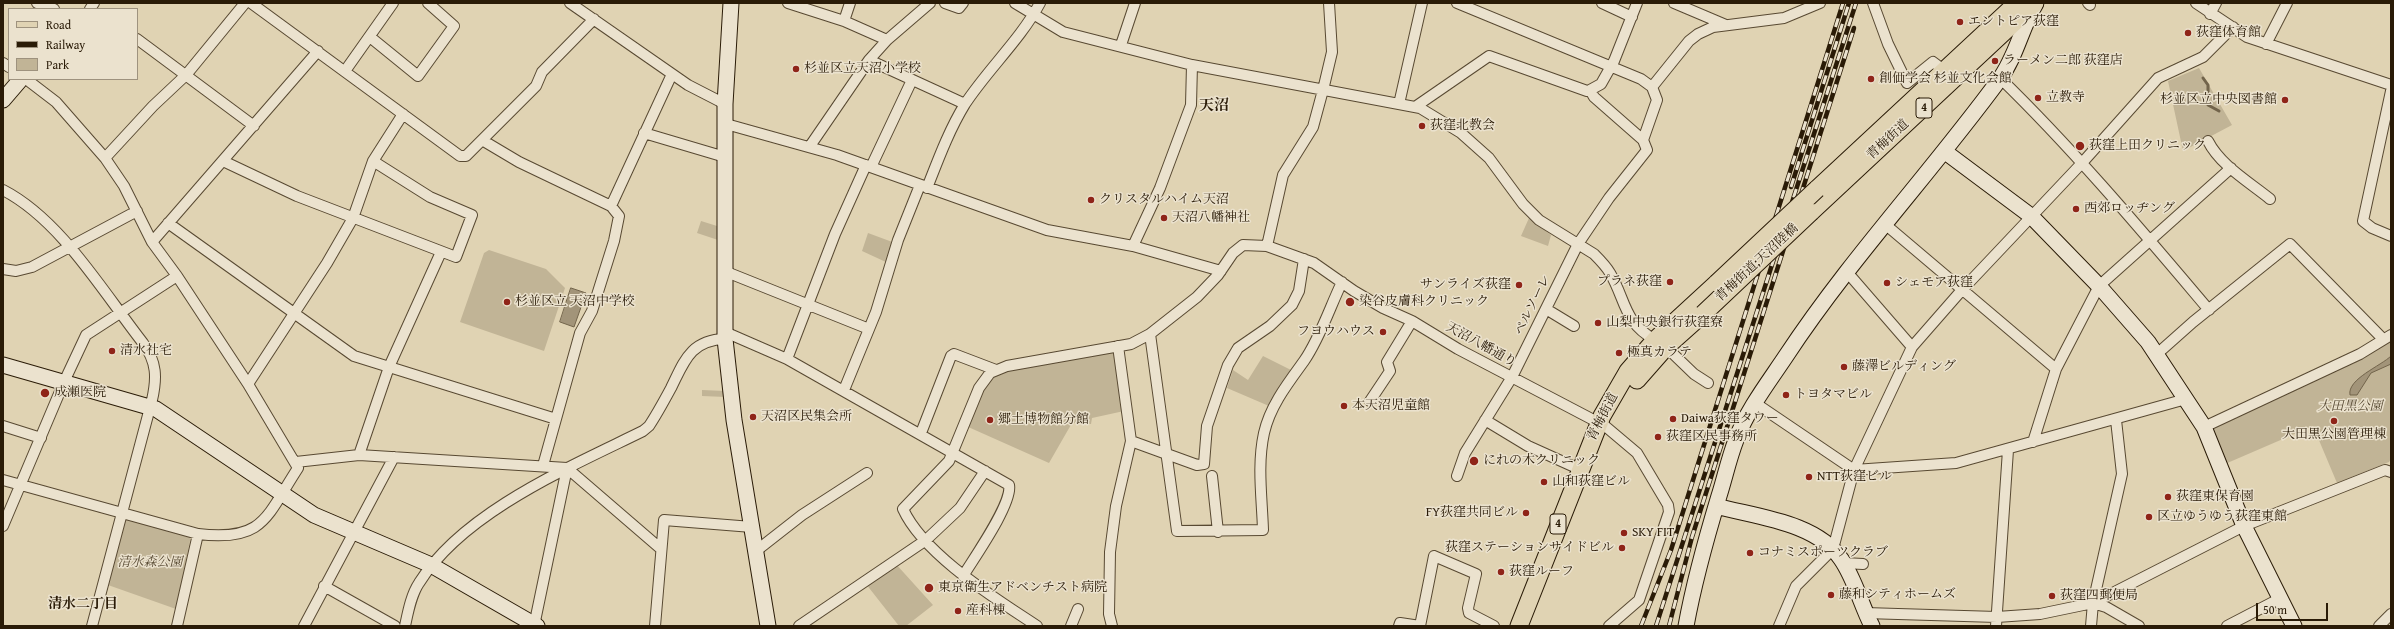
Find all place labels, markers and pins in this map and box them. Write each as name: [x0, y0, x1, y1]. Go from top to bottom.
place label: エントピア荻窪: [1968, 14, 2059, 30]
marker: エントピア荻窪: [1955, 17, 1965, 27]
place label: 荻窪体育館: [2196, 25, 2261, 41]
marker: 荻窪体育館: [2183, 28, 2193, 38]
place label: ラーメン二郎 荻窪店: [2003, 53, 2123, 69]
marker: ラーメン二郎 荻窪店: [1990, 56, 2000, 66]
place label: 杉並区立天沼小学校: [804, 61, 921, 77]
marker: 杉並区立天沼小学校: [791, 64, 801, 74]
place label: 創価学会 杉並文化会館: [1879, 71, 2012, 87]
marker: 創価学会 杉並文化会館: [1866, 74, 1876, 84]
place label: 立教寺: [2046, 90, 2085, 106]
place label: 杉並区立中央図書館: [2160, 92, 2277, 108]
marker: 立教寺: [2033, 93, 2043, 103]
marker: 杉並区立中央図書館: [2280, 95, 2290, 105]
place label: 荻窪北教会: [1430, 118, 1495, 134]
marker: 荻窪北教会: [1417, 121, 1427, 131]
place label: 荻窪上田クリニック: [2089, 138, 2206, 154]
marker: 荻窪上田クリニック: [2074, 140, 2086, 152]
place label: クリスタルハイム天沼: [1099, 192, 1229, 208]
marker: クリスタルハイム天沼: [1086, 195, 1096, 205]
place label: 西郊ロッヂング: [2084, 201, 2175, 217]
marker: 西郊ロッヂング: [2071, 204, 2081, 214]
place label: 天沼八幡神社: [1172, 210, 1250, 226]
marker: 天沼八幡神社: [1159, 213, 1169, 223]
place label: プラネ荻窪: [1597, 274, 1662, 290]
place label: シェモア荻窪: [1895, 275, 1973, 291]
place label: サンライズ荻窪: [1420, 277, 1511, 293]
marker: プラネ荻窪: [1665, 277, 1675, 287]
marker: シェモア荻窪: [1882, 278, 1892, 288]
marker: サンライズ荻窪: [1514, 280, 1524, 290]
place label: 杉並区立 天沼中学校: [515, 294, 635, 310]
place label: 染谷皮膚科クリニック: [1359, 294, 1489, 310]
marker: 染谷皮膚科クリニック: [1344, 296, 1356, 308]
marker: 杉並区立 天沼中学校: [502, 297, 512, 307]
place label: 山梨中央銀行荻窪寮: [1606, 315, 1723, 331]
marker: 山梨中央銀行荻窪寮: [1593, 318, 1603, 328]
place label: フヨウハウス: [1297, 324, 1375, 340]
marker: フヨウハウス: [1378, 327, 1388, 337]
place label: 清水社宅: [120, 343, 172, 359]
place label: 極真カラテ: [1627, 345, 1692, 361]
marker: 清水社宅: [107, 346, 117, 356]
marker: 極真カラテ: [1614, 348, 1624, 358]
place label: 藤澤ビルディング: [1852, 359, 1956, 375]
marker: 藤澤ビルディング: [1839, 362, 1849, 372]
place label: 成瀬医院: [54, 385, 106, 401]
marker: 成瀬医院: [39, 387, 51, 399]
place label: トヨタマビル: [1794, 387, 1872, 403]
marker: トヨタマビル: [1781, 390, 1791, 400]
place label: 本天沼児童館: [1352, 398, 1430, 414]
marker: 本天沼児童館: [1339, 401, 1349, 411]
place label: 天沼区民集会所: [761, 409, 852, 425]
place label: Daiwa荻窪タワー: [1681, 411, 1779, 427]
marker: 天沼区民集会所: [748, 412, 758, 422]
place label: 郷土博物館分館: [998, 412, 1089, 428]
marker: Daiwa荻窪タワー: [1668, 414, 1678, 424]
marker: 郷土博物館分館: [985, 415, 995, 425]
marker: 大田黒公園管理棟: [2329, 416, 2339, 426]
place label: 大田黒公園管理棟: [2282, 427, 2386, 443]
place label: 荻窪区民事務所: [1666, 429, 1757, 445]
marker: 荻窪区民事務所: [1653, 432, 1663, 442]
place label: にれの木クリニック: [1483, 453, 1600, 469]
marker: にれの木クリニック: [1468, 455, 1480, 467]
place label: NTT荻窪ビル: [1817, 469, 1892, 485]
marker: NTT荻窪ビル: [1804, 472, 1814, 482]
place label: 山和荻窪ビル: [1552, 474, 1630, 490]
marker: 山和荻窪ビル: [1539, 477, 1549, 487]
place label: 荻窪東保育園: [2176, 489, 2254, 505]
marker: 荻窪東保育園: [2163, 492, 2173, 502]
place label: FY荻窪共同ビル: [1426, 505, 1518, 521]
marker: FY荻窪共同ビル: [1521, 508, 1531, 518]
place label: 区立ゆうゆう荻窪東館: [2157, 509, 2287, 525]
marker: 区立ゆうゆう荻窪東館: [2144, 512, 2154, 522]
place label: SKY FIT: [1632, 525, 1674, 541]
marker: SKY FIT: [1619, 528, 1629, 538]
place label: 荻窪ステーションサイドビル: [1445, 540, 1614, 556]
marker: 荻窪ステーションサイドビル: [1617, 543, 1627, 553]
place label: コナミスポーツクラブ: [1758, 545, 1888, 561]
marker: コナミスポーツクラブ: [1745, 548, 1755, 558]
place label: 荻窪ルーフ: [1509, 564, 1574, 580]
marker: 荻窪ルーフ: [1496, 567, 1506, 577]
place label: 東京衛生アドベンチスト病院: [938, 580, 1107, 596]
marker: 東京衛生アドベンチスト病院: [923, 582, 935, 594]
place label: 藤和シティホームズ: [1839, 587, 1956, 603]
place label: 荻窪四郵便局: [2060, 588, 2138, 604]
marker: 藤和シティホームズ: [1826, 590, 1836, 600]
marker: 荻窪四郵便局: [2047, 591, 2057, 601]
place label: 産科棟: [966, 603, 1005, 619]
marker: 産科棟: [953, 606, 963, 616]

